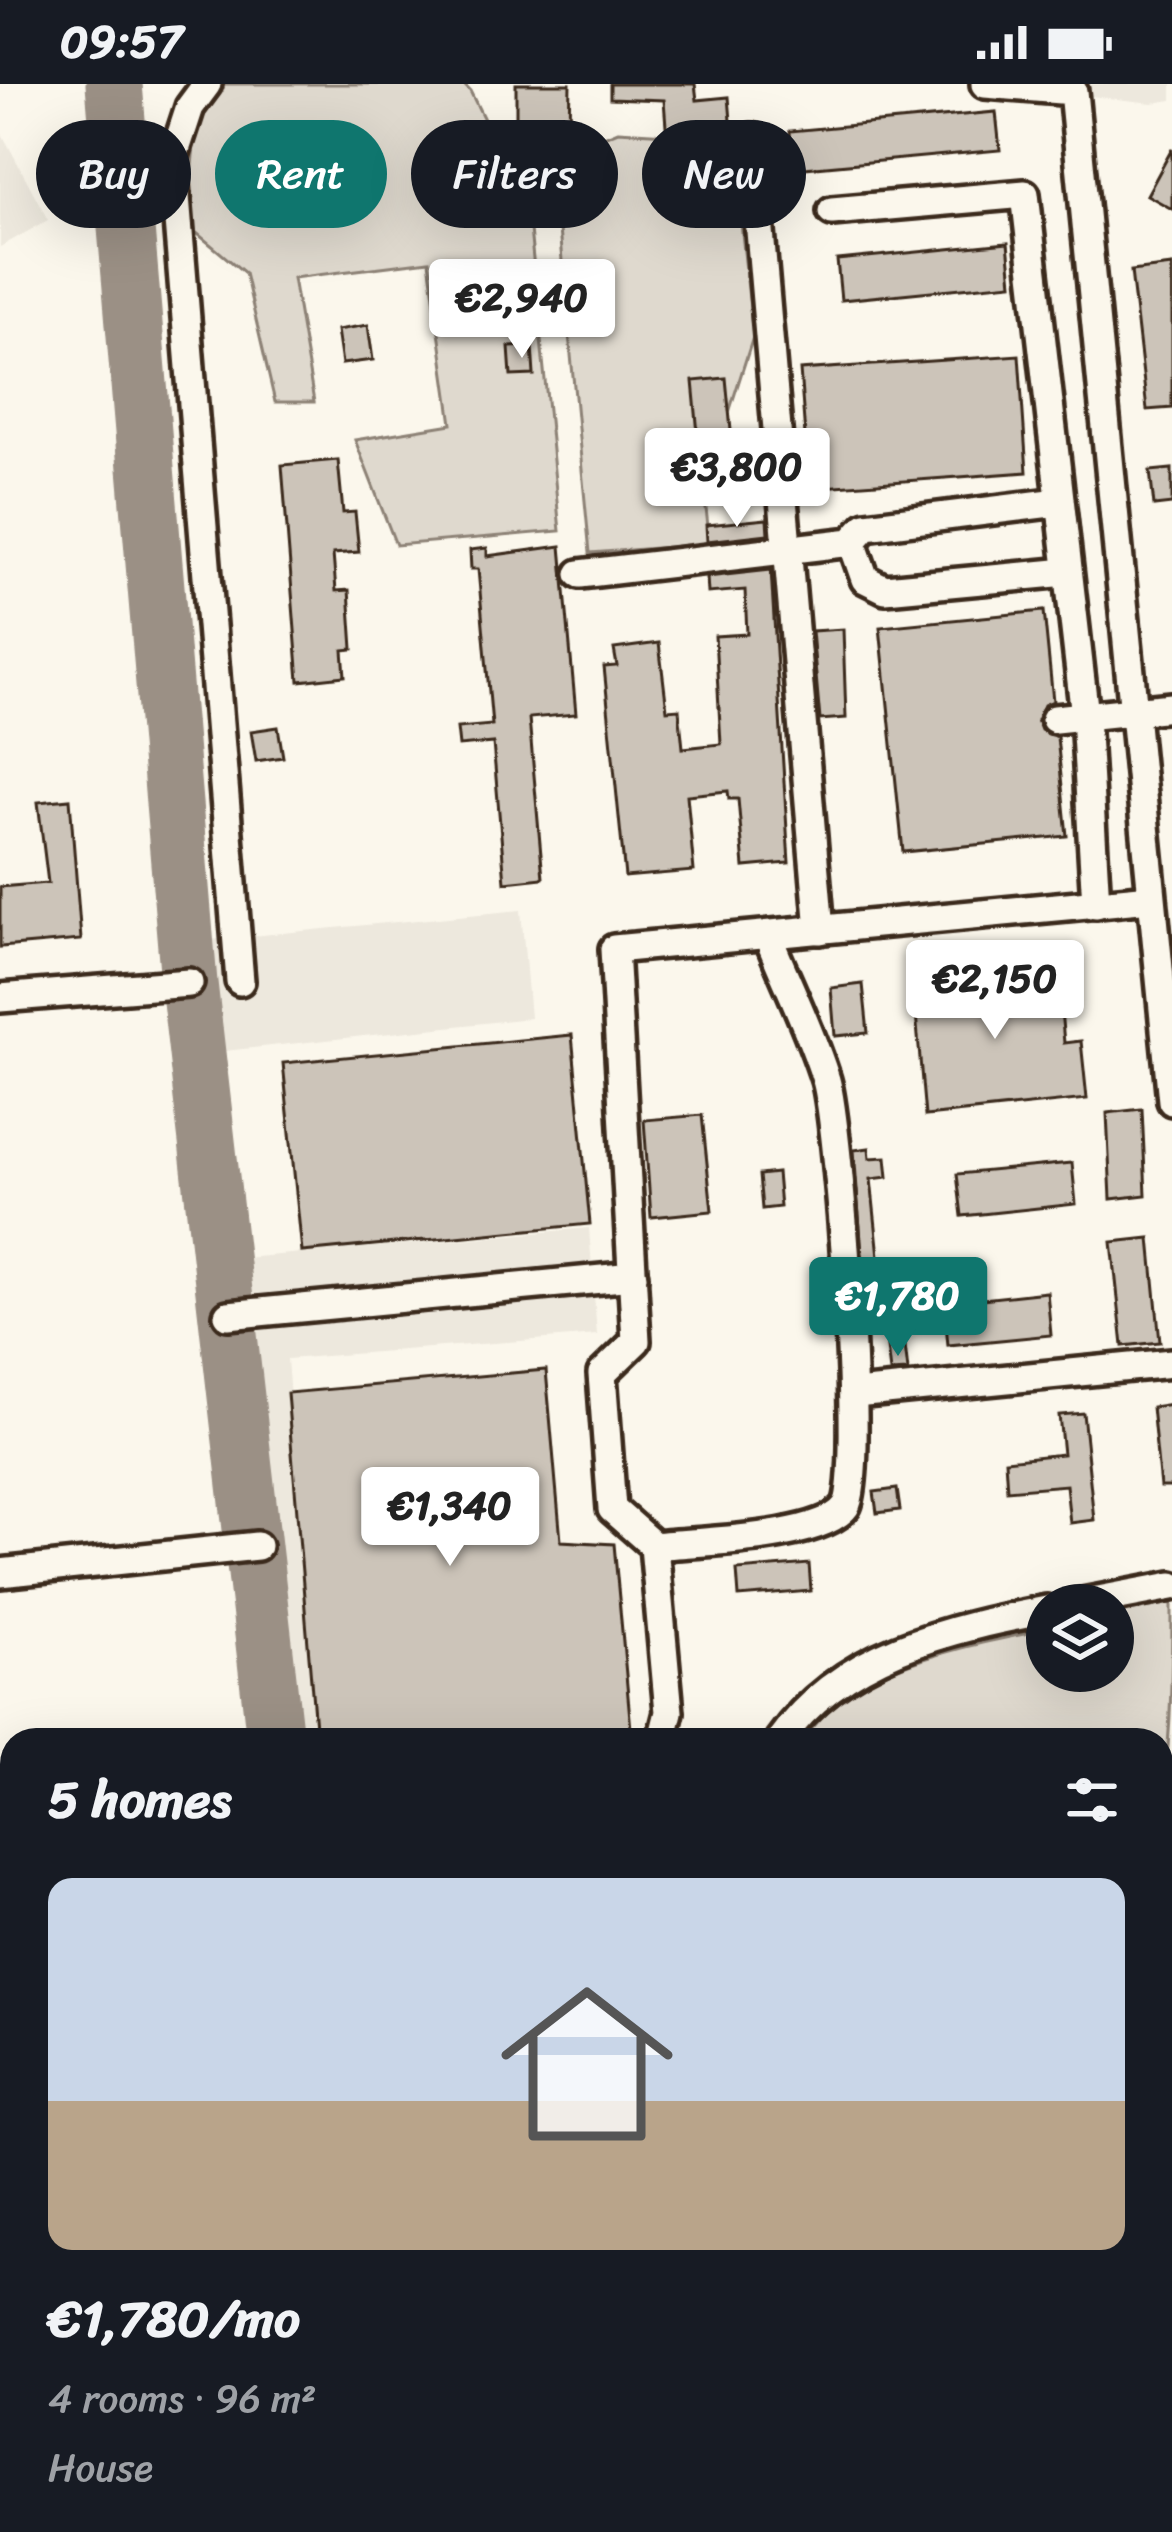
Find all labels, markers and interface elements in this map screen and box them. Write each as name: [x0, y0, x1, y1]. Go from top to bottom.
text: 09:57: [60, 2, 183, 82]
chip: Buy: [36, 120, 191, 228]
chip: Rent: [215, 120, 387, 228]
chip: Filters: [411, 120, 618, 228]
chip: New: [642, 120, 806, 228]
pin: €2,940: [424, 259, 620, 361]
text: €2,940: [456, 263, 588, 332]
pin: €3,800: [639, 428, 835, 530]
text: €3,800: [672, 432, 802, 501]
pin: €2,150: [897, 940, 1093, 1042]
text: €2,150: [933, 944, 1057, 1013]
pin: €1,780: [800, 1257, 996, 1359]
text: €1,780: [836, 1261, 960, 1330]
pin: €1,340: [352, 1467, 548, 1569]
text: €1,340: [388, 1471, 512, 1540]
map controls: [1026, 1584, 1134, 1692]
button: layers: [1026, 1584, 1134, 1692]
text: 5 homes: [48, 1755, 231, 1845]
icon: filters: [1059, 1767, 1125, 1833]
icon: home: [479, 1956, 695, 2172]
text: €1,780/mo: [48, 2274, 300, 2364]
text: 4 rooms · 96 m²: [48, 2364, 316, 2433]
text: House: [48, 2433, 153, 2502]

